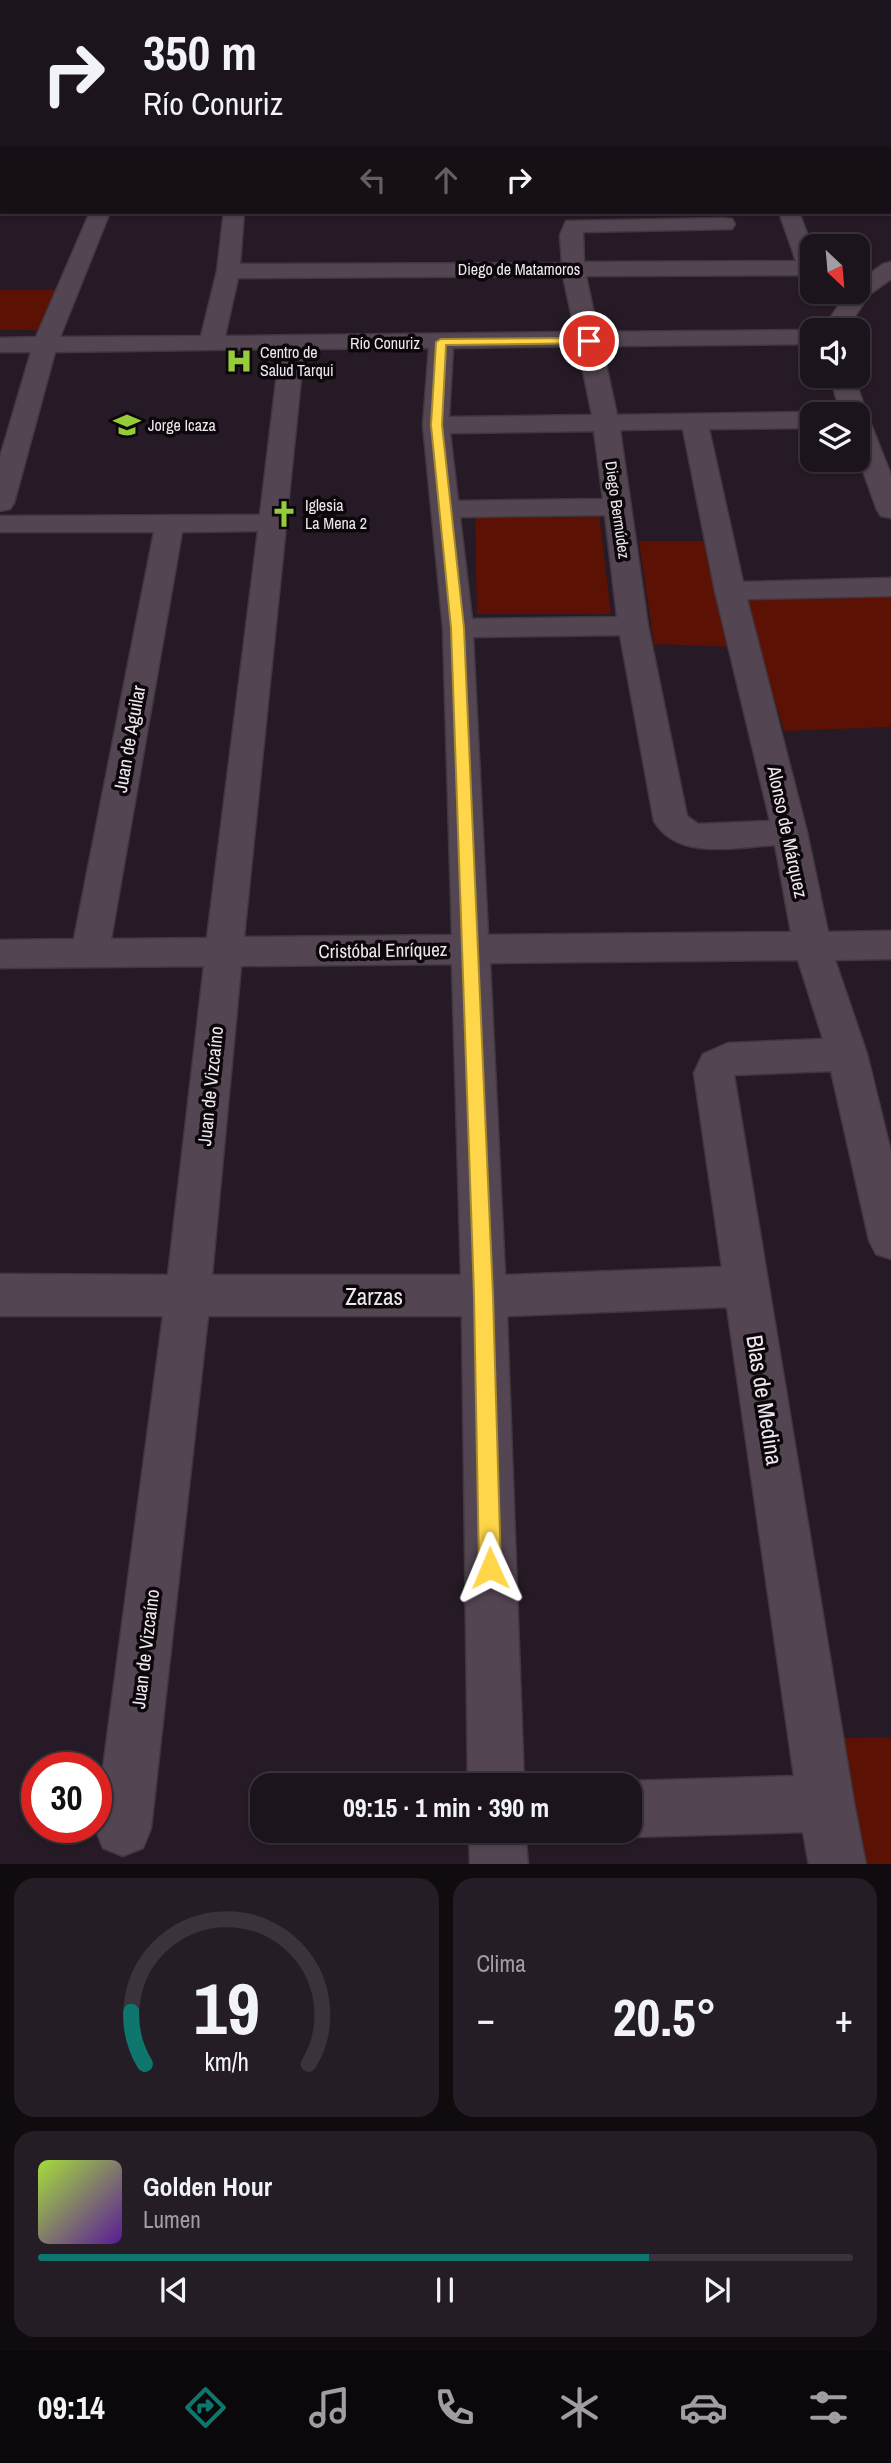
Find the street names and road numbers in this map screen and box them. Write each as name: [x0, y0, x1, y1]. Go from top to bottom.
street label: Diego de Matamoros: [458, 258, 580, 280]
street label: Río Conuriz: [350, 332, 420, 354]
street label: Diego Bermúdez: [600, 460, 636, 561]
street label: Juan de Aguilar: [107, 683, 151, 795]
street label: Alonso de Márquez: [761, 763, 815, 901]
street label: Cristóbal Enríquez: [318, 936, 448, 964]
street label: Juan de Vizcaíno: [191, 1025, 229, 1147]
street label: Zarzas: [345, 1281, 403, 1312]
street label: Blas de Medina: [739, 1333, 791, 1468]
street label: Juan de Vizcaíno: [125, 1588, 165, 1710]

